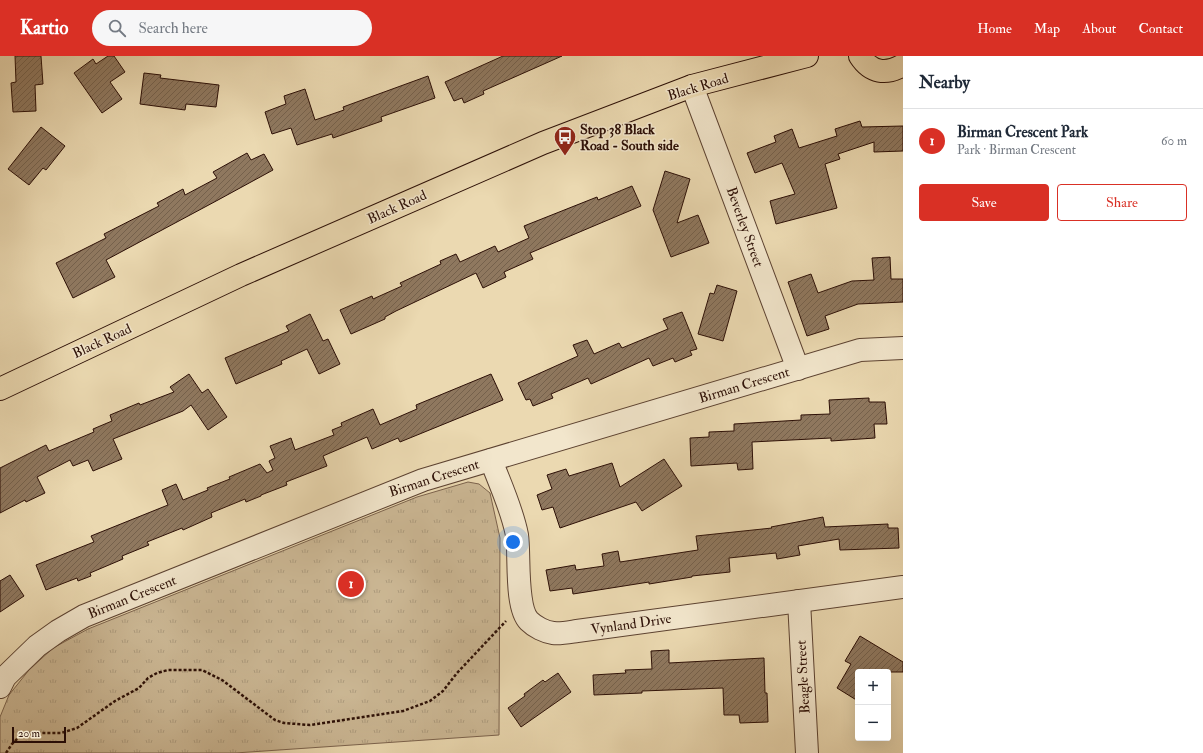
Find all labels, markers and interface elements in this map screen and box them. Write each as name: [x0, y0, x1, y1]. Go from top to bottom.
search box: [92, 10, 372, 46]
text: Kartio: [20, 16, 68, 40]
icon: search: [106, 17, 128, 39]
text: Search here: [138, 19, 208, 38]
text: Home: [977, 20, 1012, 37]
text: Map: [1034, 20, 1060, 37]
text: About: [1082, 20, 1116, 37]
text: Contact: [1138, 20, 1183, 37]
street label: Black Road: [665, 70, 731, 104]
text: Nearby: [919, 72, 970, 93]
place label: Stop 38 Black Road - South side: [580, 121, 679, 154]
text: Birman Crescent Park: [957, 123, 1088, 142]
bus stop icon: Stop 38 Black Road - South side: [552, 124, 578, 157]
text: 1: [930, 133, 934, 149]
text: 60 m: [1161, 133, 1187, 149]
text: Park · Birman Crescent: [957, 142, 1076, 158]
button: Save: [919, 184, 1049, 221]
button: Share: [1057, 184, 1187, 221]
street label: Beverley Street: [722, 185, 768, 270]
street label: Black Road: [365, 186, 429, 228]
street label: Black Road: [70, 320, 134, 362]
street label: Birman Crescent: [697, 363, 792, 407]
street label: Birman Crescent: [387, 455, 482, 501]
your location: [503, 532, 523, 552]
pin: 1: [338, 569, 364, 599]
street label: Birman Crescent: [85, 571, 179, 622]
street label: Vynland Drive: [590, 610, 673, 639]
street label: Beagle Street: [793, 639, 813, 714]
map controls: [855, 669, 891, 741]
button: +: [855, 669, 891, 705]
button: −: [855, 705, 891, 741]
scale bar: [12, 725, 66, 744]
text: 20 m: [18, 727, 40, 740]

